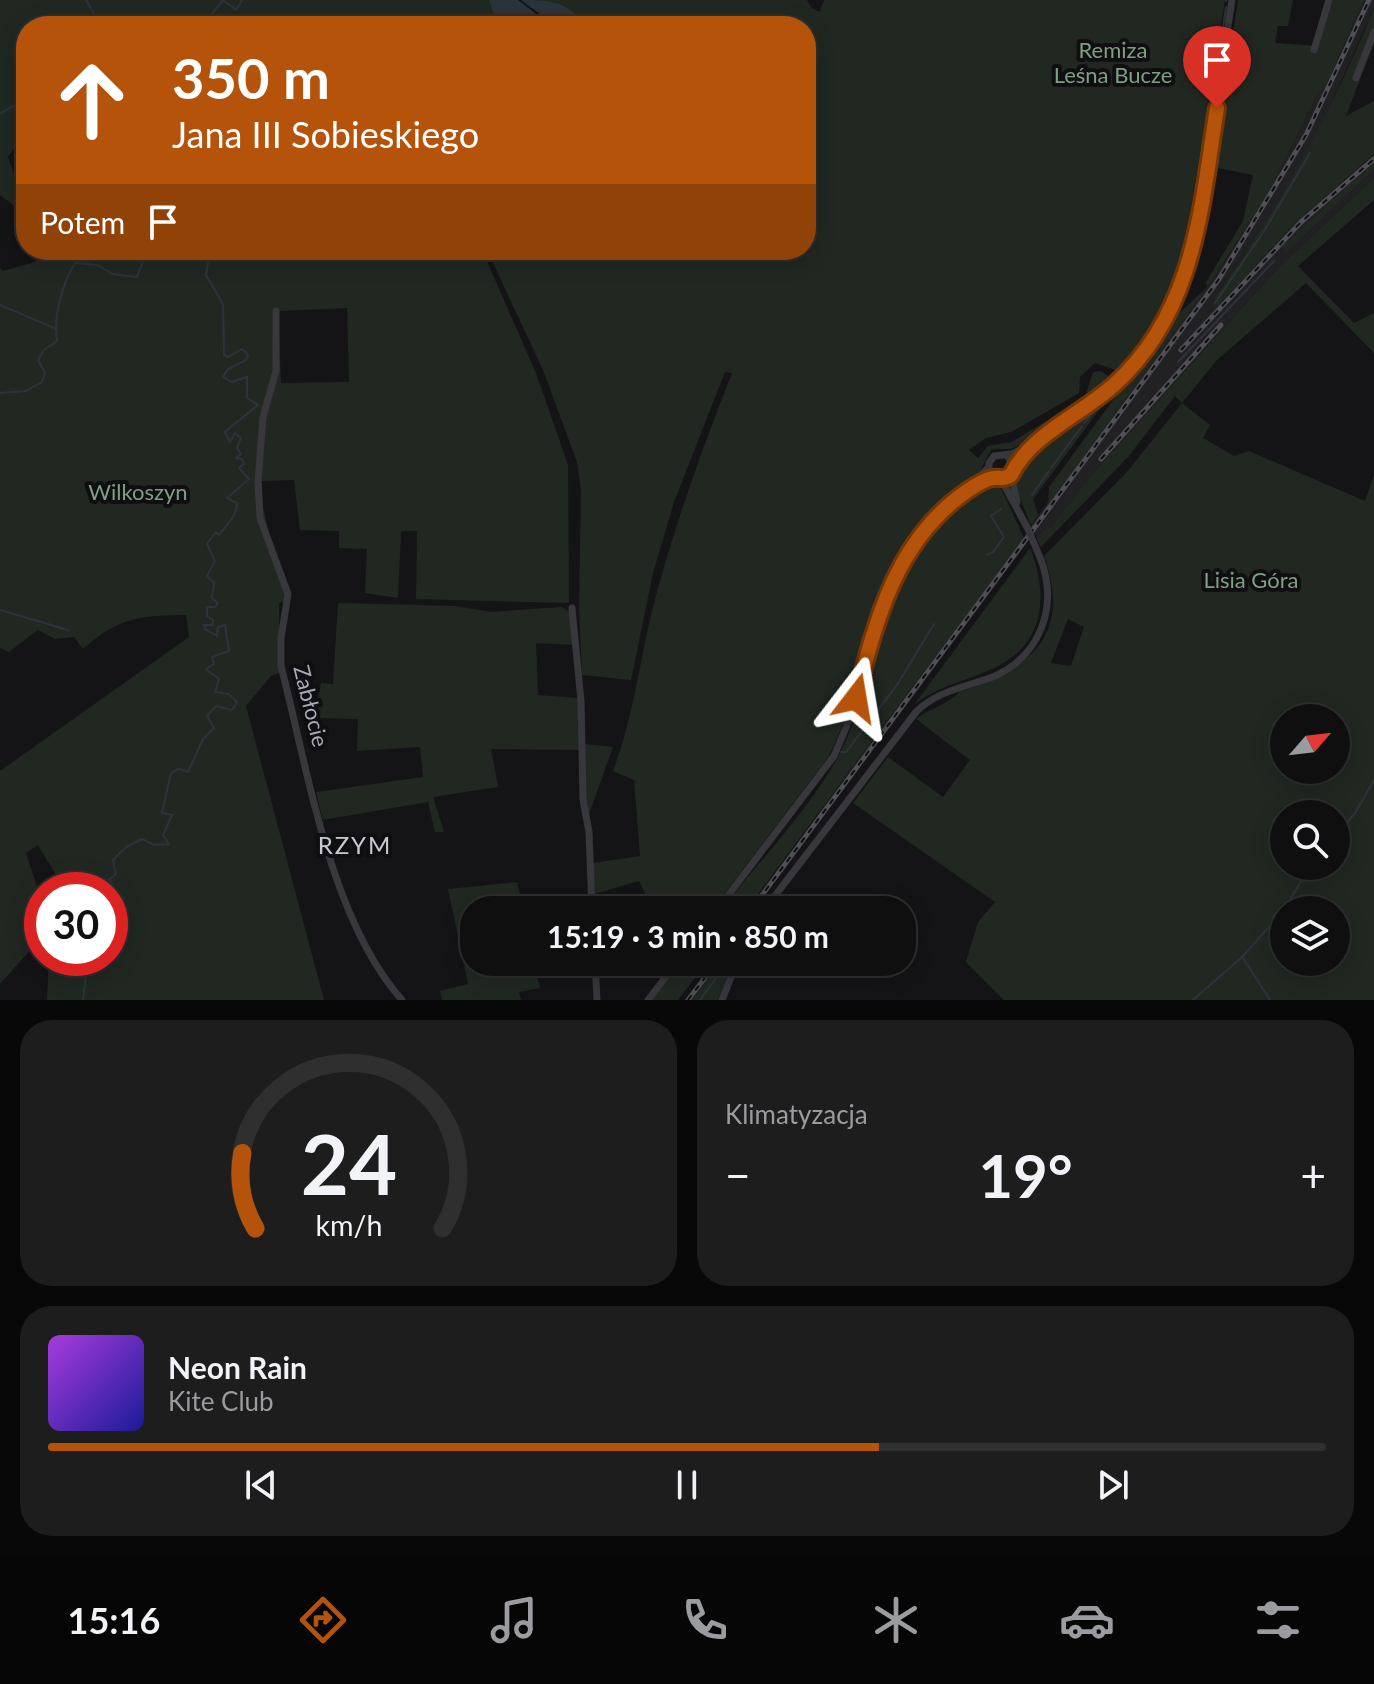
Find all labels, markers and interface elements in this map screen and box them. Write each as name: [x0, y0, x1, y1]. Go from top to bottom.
pin: [1183, 26, 1251, 108]
park label: Remiza Leśna Bucze: [1054, 36, 1172, 88]
icon: arrive: [1195, 38, 1239, 82]
text: 350 m: [172, 44, 330, 111]
icon: ahead: [40, 48, 144, 152]
text: Jana III Sobieskiego: [172, 112, 479, 156]
icon: arrive: [141, 200, 185, 244]
text: Potem: [40, 204, 125, 240]
park label: Wilkoszyn: [88, 478, 188, 505]
park label: Lisia Góra: [1203, 566, 1299, 593]
position arrow: [814, 656, 898, 740]
street label: Zabłocie: [288, 662, 335, 749]
north arrow: [1270, 704, 1350, 784]
map controls: [1270, 704, 1350, 976]
button: search: [1270, 800, 1350, 880]
district label: RZYM: [318, 830, 392, 859]
speed limit sign: 30: [24, 872, 128, 976]
button: layers: [1270, 896, 1350, 976]
text: 15:19 · 3 min · 850 m: [547, 918, 829, 954]
text: Klimatyzacja: [725, 1098, 868, 1130]
text: 24: [300, 1113, 397, 1213]
text: 19°: [978, 1139, 1073, 1211]
text: −: [725, 1149, 751, 1201]
text: +: [1300, 1149, 1326, 1201]
text: km/h: [315, 1208, 382, 1242]
text: Neon Rain: [168, 1349, 307, 1385]
text: Kite Club: [168, 1385, 274, 1417]
icon: previous: [239, 1463, 283, 1507]
icon: pause: [665, 1463, 709, 1507]
icon: next: [1091, 1463, 1135, 1507]
icon: directions: [295, 1592, 351, 1648]
icon: music: [486, 1592, 542, 1648]
icon: phone: [677, 1592, 733, 1648]
icon: climate: [868, 1592, 924, 1648]
icon: car: [1059, 1592, 1115, 1648]
icon: filters: [1250, 1592, 1306, 1648]
text: 15:16: [68, 1598, 160, 1642]

